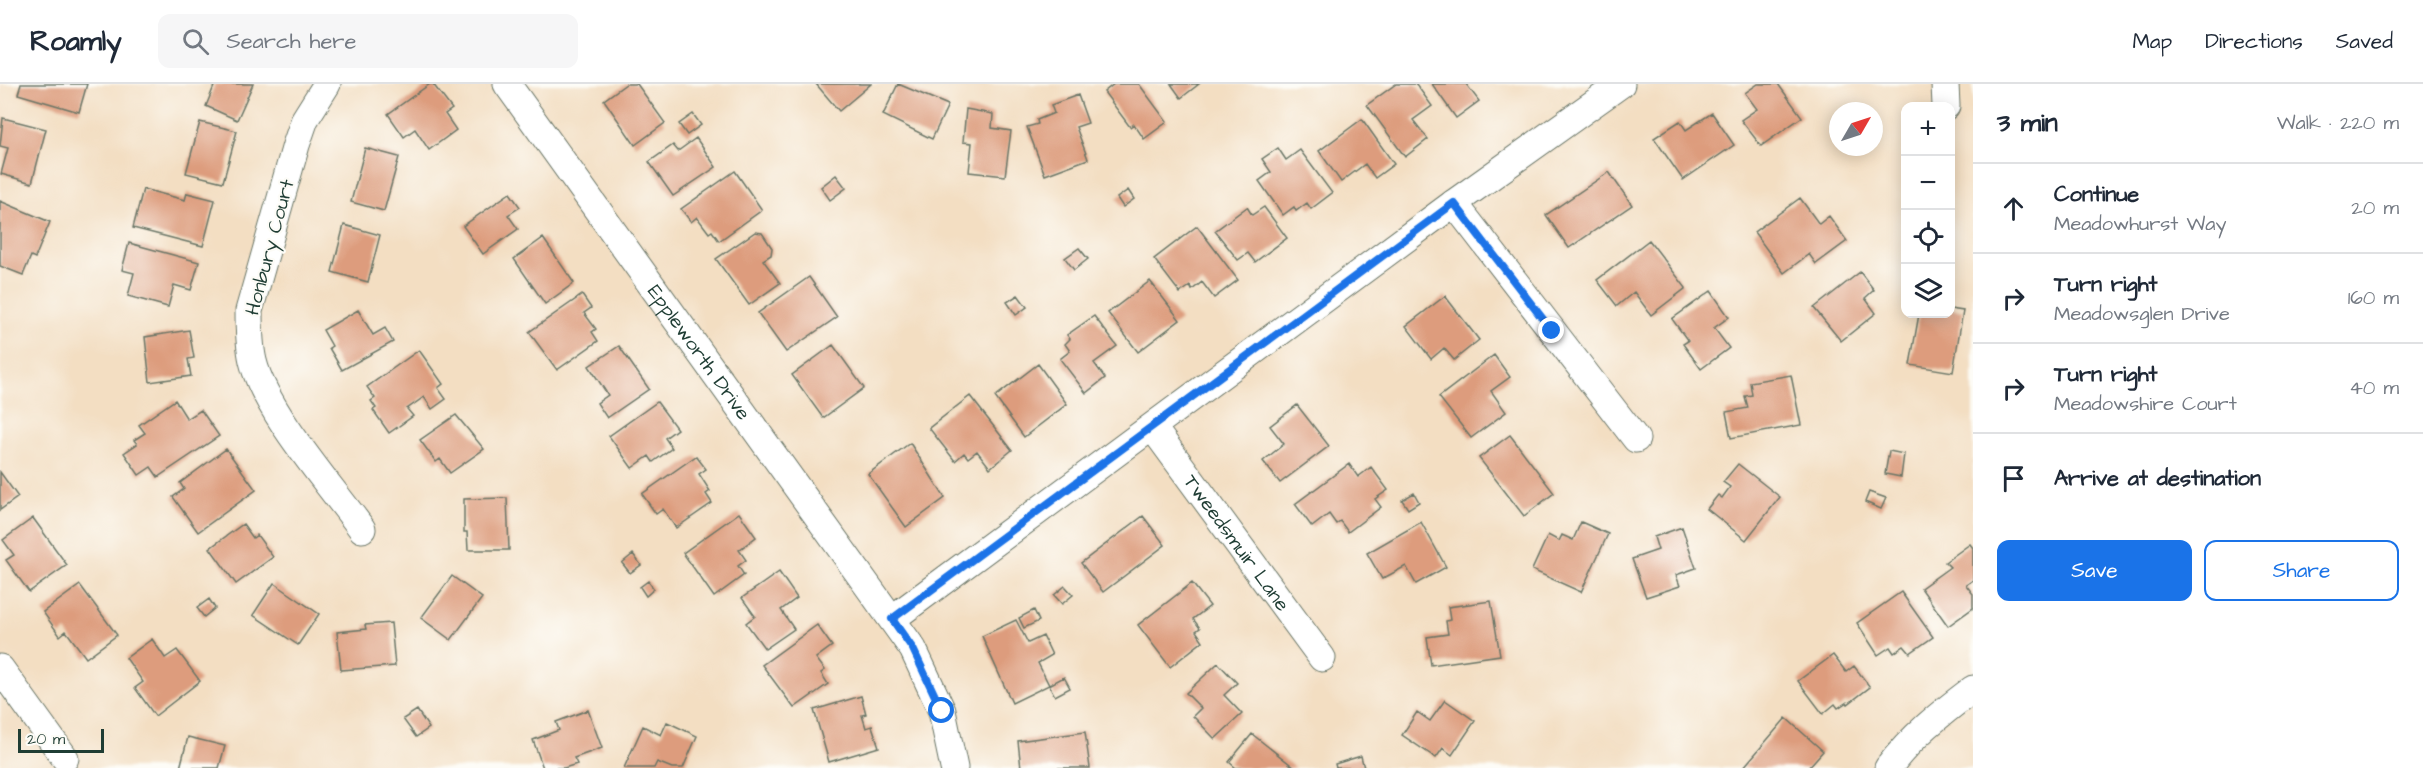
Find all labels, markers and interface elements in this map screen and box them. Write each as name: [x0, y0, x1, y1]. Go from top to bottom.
search box: [158, 14, 578, 68]
text: Roamly: [30, 22, 122, 61]
icon: search: [179, 25, 212, 58]
text: Search here: [227, 26, 356, 57]
text: Map: [2132, 27, 2172, 56]
text: Directions: [2205, 27, 2303, 56]
text: Saved: [2336, 27, 2393, 56]
north arrow: [1829, 102, 1883, 156]
map controls: [1901, 102, 1955, 318]
button: +: [1901, 102, 1955, 156]
text: 3 min: [1997, 105, 2058, 141]
text: Walk · 220 m: [2277, 109, 2399, 137]
button: −: [1901, 156, 1955, 210]
street label: Honbury Court: [238, 176, 303, 318]
text: Continue: [2054, 179, 2139, 210]
icon: ahead: [1997, 192, 2030, 225]
text: 20 m: [2351, 194, 2399, 222]
button: locate: [1901, 210, 1955, 264]
text: Meadowhurst Way: [2054, 210, 2226, 238]
button: layers: [1901, 264, 1955, 318]
text: Turn right: [2054, 269, 2157, 300]
street label: Eppleworth Drive: [640, 279, 757, 426]
icon: right: [1997, 282, 2030, 315]
text: 160 m: [2348, 284, 2399, 312]
text: Meadowsglen Drive: [2054, 300, 2230, 328]
route end: [1538, 317, 1564, 343]
text: Turn right: [2054, 359, 2157, 390]
icon: right: [1997, 372, 2030, 405]
text: 40 m: [2349, 374, 2399, 402]
text: Meadowshire Court: [2054, 390, 2237, 418]
icon: arrive: [1997, 462, 2030, 495]
text: Arrive at destination: [2054, 463, 2261, 494]
street label: Tweedsmuir Lane: [1177, 469, 1296, 617]
button: Save: [1997, 540, 2192, 601]
button: Share: [2204, 540, 2399, 601]
route start: [928, 697, 954, 723]
scale bar: [18, 726, 104, 754]
text: 20 m: [27, 728, 65, 750]

